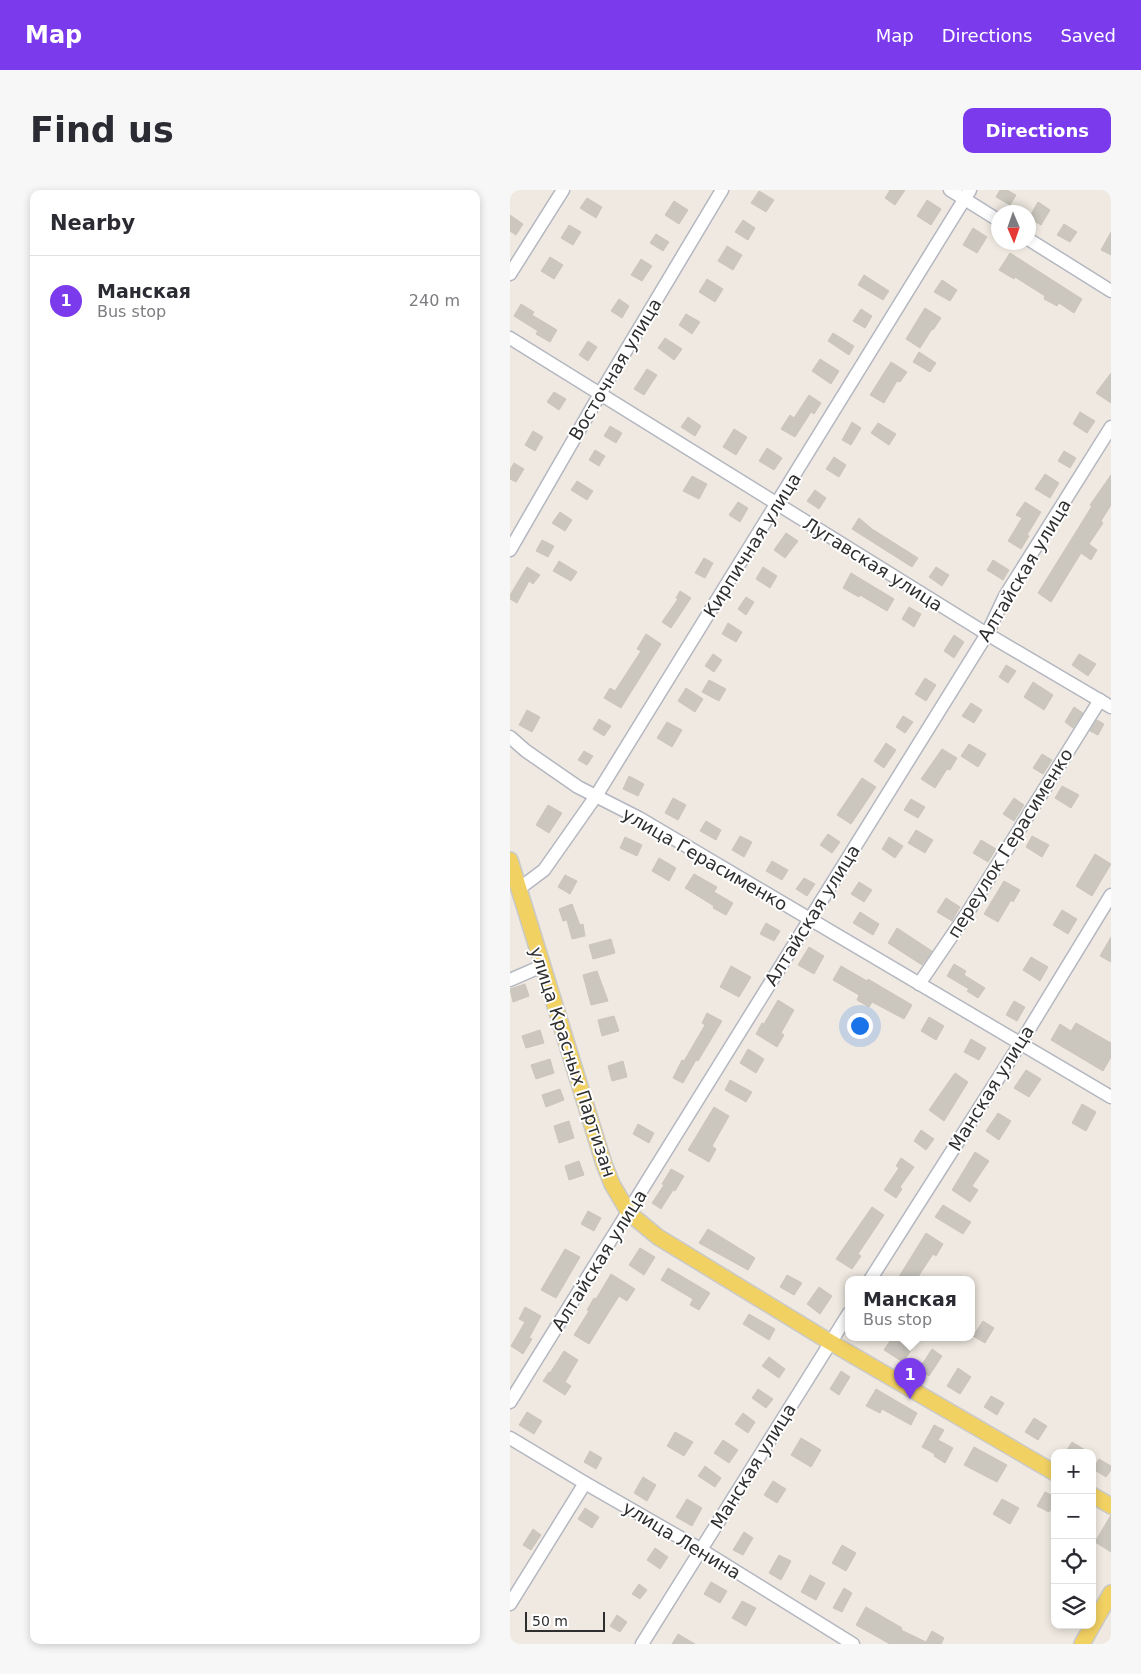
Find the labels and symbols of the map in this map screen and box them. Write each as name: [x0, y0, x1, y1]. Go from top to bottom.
north arrow: [991, 205, 1036, 250]
street label: Восточная улица: [564, 294, 666, 444]
street label: Кирпичная улица: [699, 469, 805, 621]
street label: Алтайская улица: [973, 495, 1075, 645]
street label: Лугавская улица: [799, 512, 947, 616]
street label: переулок Герасименко: [943, 744, 1077, 942]
street label: улица Герасименко: [619, 803, 791, 915]
street label: Алтайская улица: [760, 841, 864, 989]
street label: улица Красных Партизан: [526, 944, 620, 1180]
your location: [847, 1013, 873, 1039]
street label: Манская улица: [944, 1021, 1038, 1155]
street label: Алтайская улица: [547, 1186, 651, 1334]
pin: 1: [894, 1358, 926, 1399]
street label: Манская улица: [706, 1399, 800, 1533]
street label: улица Ленина: [619, 1497, 745, 1583]
scale bar: [525, 1609, 605, 1632]

